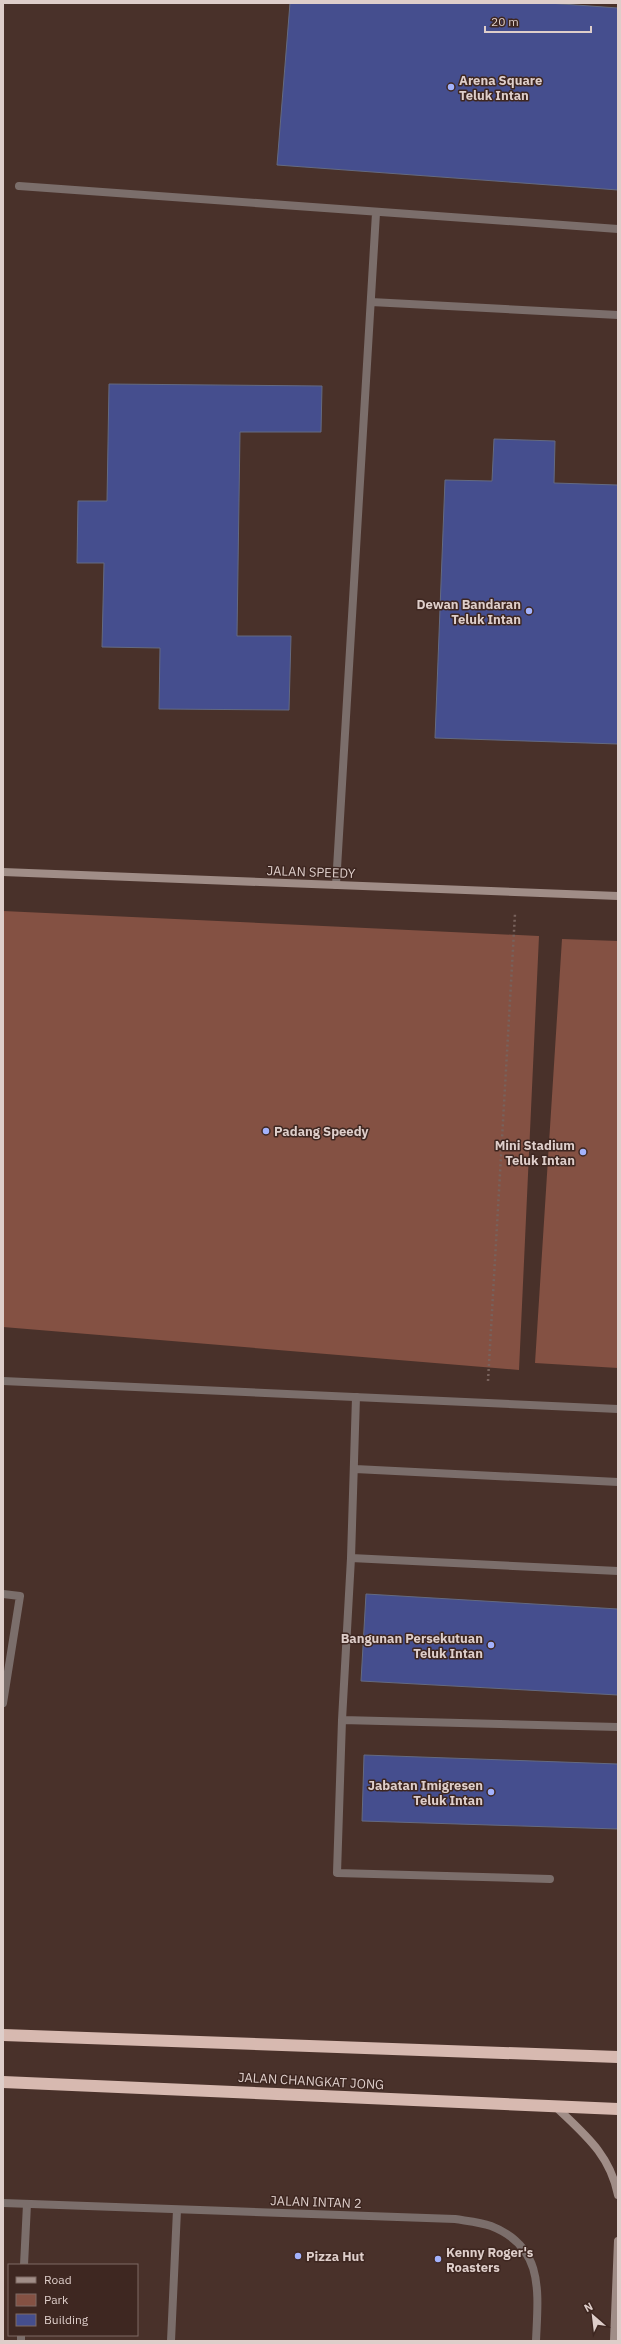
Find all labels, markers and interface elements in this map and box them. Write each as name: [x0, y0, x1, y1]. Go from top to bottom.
scale bar: [485, 8, 591, 34]
text: 20 m: [491, 14, 519, 29]
place label: Arena Square Teluk Intan: [459, 72, 542, 104]
marker: Arena Square Teluk Intan: [446, 82, 456, 92]
place label: Dewan Bandaran Teluk Intan: [416, 596, 521, 628]
marker: Dewan Bandaran Teluk Intan: [524, 606, 534, 616]
street label: JALAN SPEEDY: [266, 862, 356, 882]
place label: Padang Speedy: [274, 1123, 369, 1140]
marker: Padang Speedy: [261, 1126, 271, 1136]
place label: Mini Stadium Teluk Intan: [495, 1137, 575, 1169]
marker: Mini Stadium Teluk Intan: [578, 1147, 588, 1157]
place label: Bangunan Persekutuan Teluk Intan: [341, 1630, 483, 1662]
marker: Bangunan Persekutuan Teluk Intan: [486, 1640, 496, 1650]
place label: Jabatan Imigresen Teluk Intan: [368, 1777, 483, 1809]
marker: Jabatan Imigresen Teluk Intan: [486, 1787, 496, 1797]
street label: JALAN CHANGKAT JONG: [237, 2069, 385, 2093]
street label: JALAN INTAN 2: [270, 2192, 362, 2212]
place label: Kenny Roger's Roasters: [446, 2244, 534, 2276]
place label: Pizza Hut: [306, 2248, 364, 2265]
marker: Pizza Hut: [293, 2251, 303, 2261]
marker: Kenny Roger's Roasters: [433, 2254, 443, 2264]
legend: [8, 2264, 138, 2336]
text: Road: [44, 2272, 72, 2287]
text: Park: [44, 2292, 69, 2307]
north arrow: [573, 2296, 613, 2336]
text: N: [582, 2299, 595, 2315]
text: Building: [44, 2312, 89, 2327]

